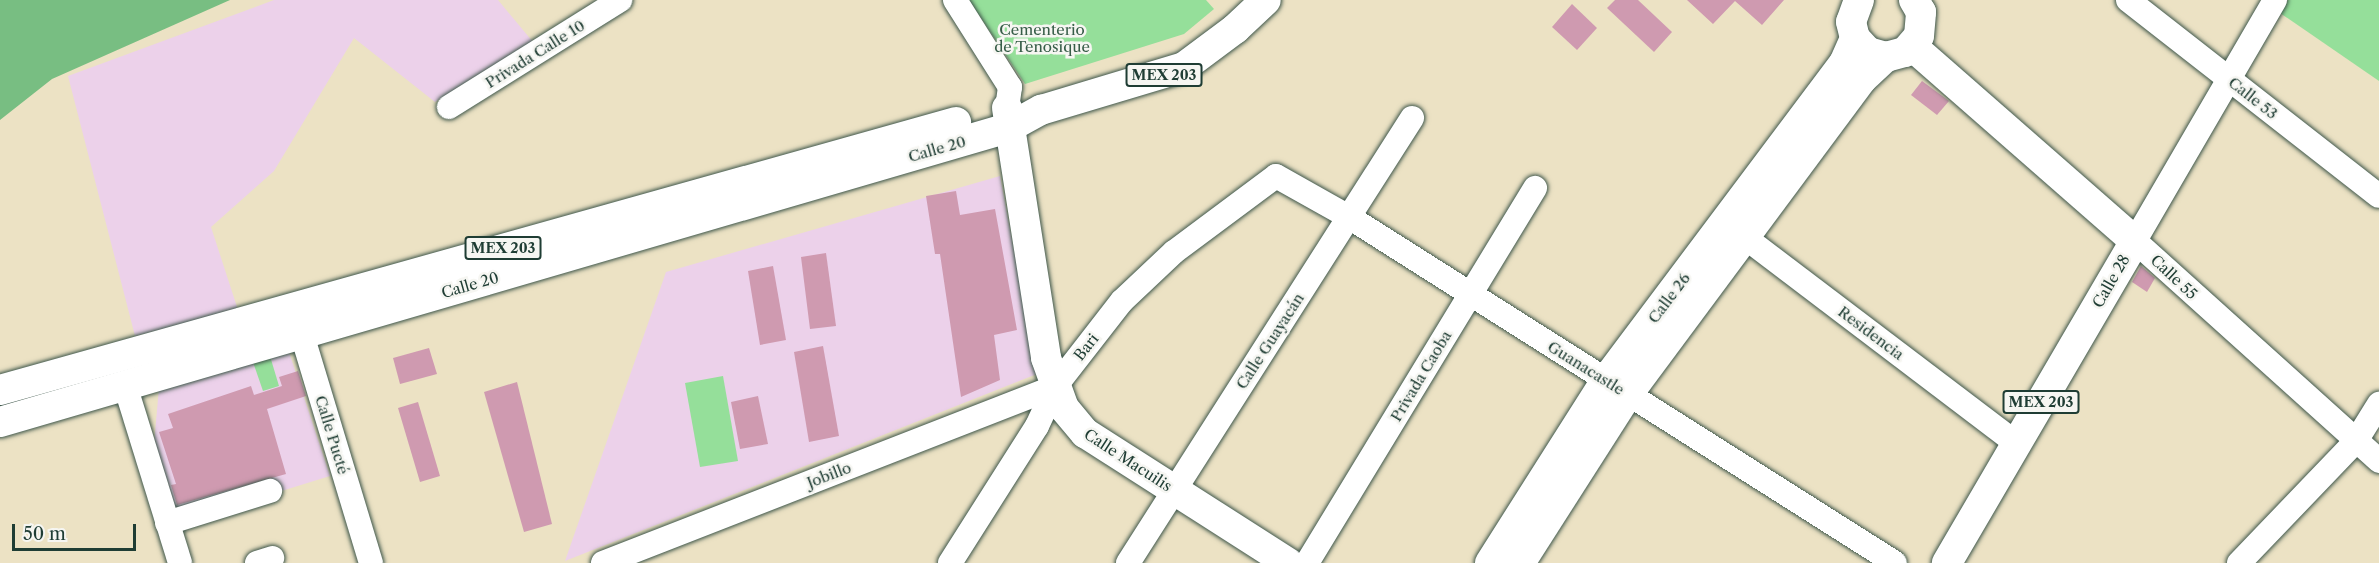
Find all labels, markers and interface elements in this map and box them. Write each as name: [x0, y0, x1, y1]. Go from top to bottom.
street label: Privada Calle 10: [482, 16, 588, 92]
park label: Cementerio de Tenosique: [994, 20, 1090, 55]
road number: MEX 203: [1125, 64, 1203, 86]
street label: Calle 53: [2225, 73, 2281, 123]
street label: Calle 20: [906, 132, 968, 166]
road number: MEX 203: [464, 237, 542, 259]
street label: Calle 28: [2089, 251, 2133, 311]
street label: Calle 55: [2147, 251, 2201, 303]
street label: Calle 20: [439, 268, 501, 302]
street label: Calle 26: [1644, 269, 1694, 327]
street label: Calle Guayacán: [1232, 290, 1308, 392]
street label: Residencia: [1835, 302, 1907, 364]
street label: Privada Caoba: [1387, 327, 1455, 425]
street label: Bari: [1070, 330, 1102, 364]
street label: Guanacastle: [1544, 337, 1628, 399]
road number: MEX 203: [2002, 391, 2080, 413]
street label: Calle Pucté: [311, 393, 353, 477]
street label: Calle Macuilis: [1081, 425, 1175, 495]
street label: Jobillo: [804, 458, 854, 492]
scale bar: [15, 512, 140, 550]
text: 50 m: [23, 523, 66, 545]

